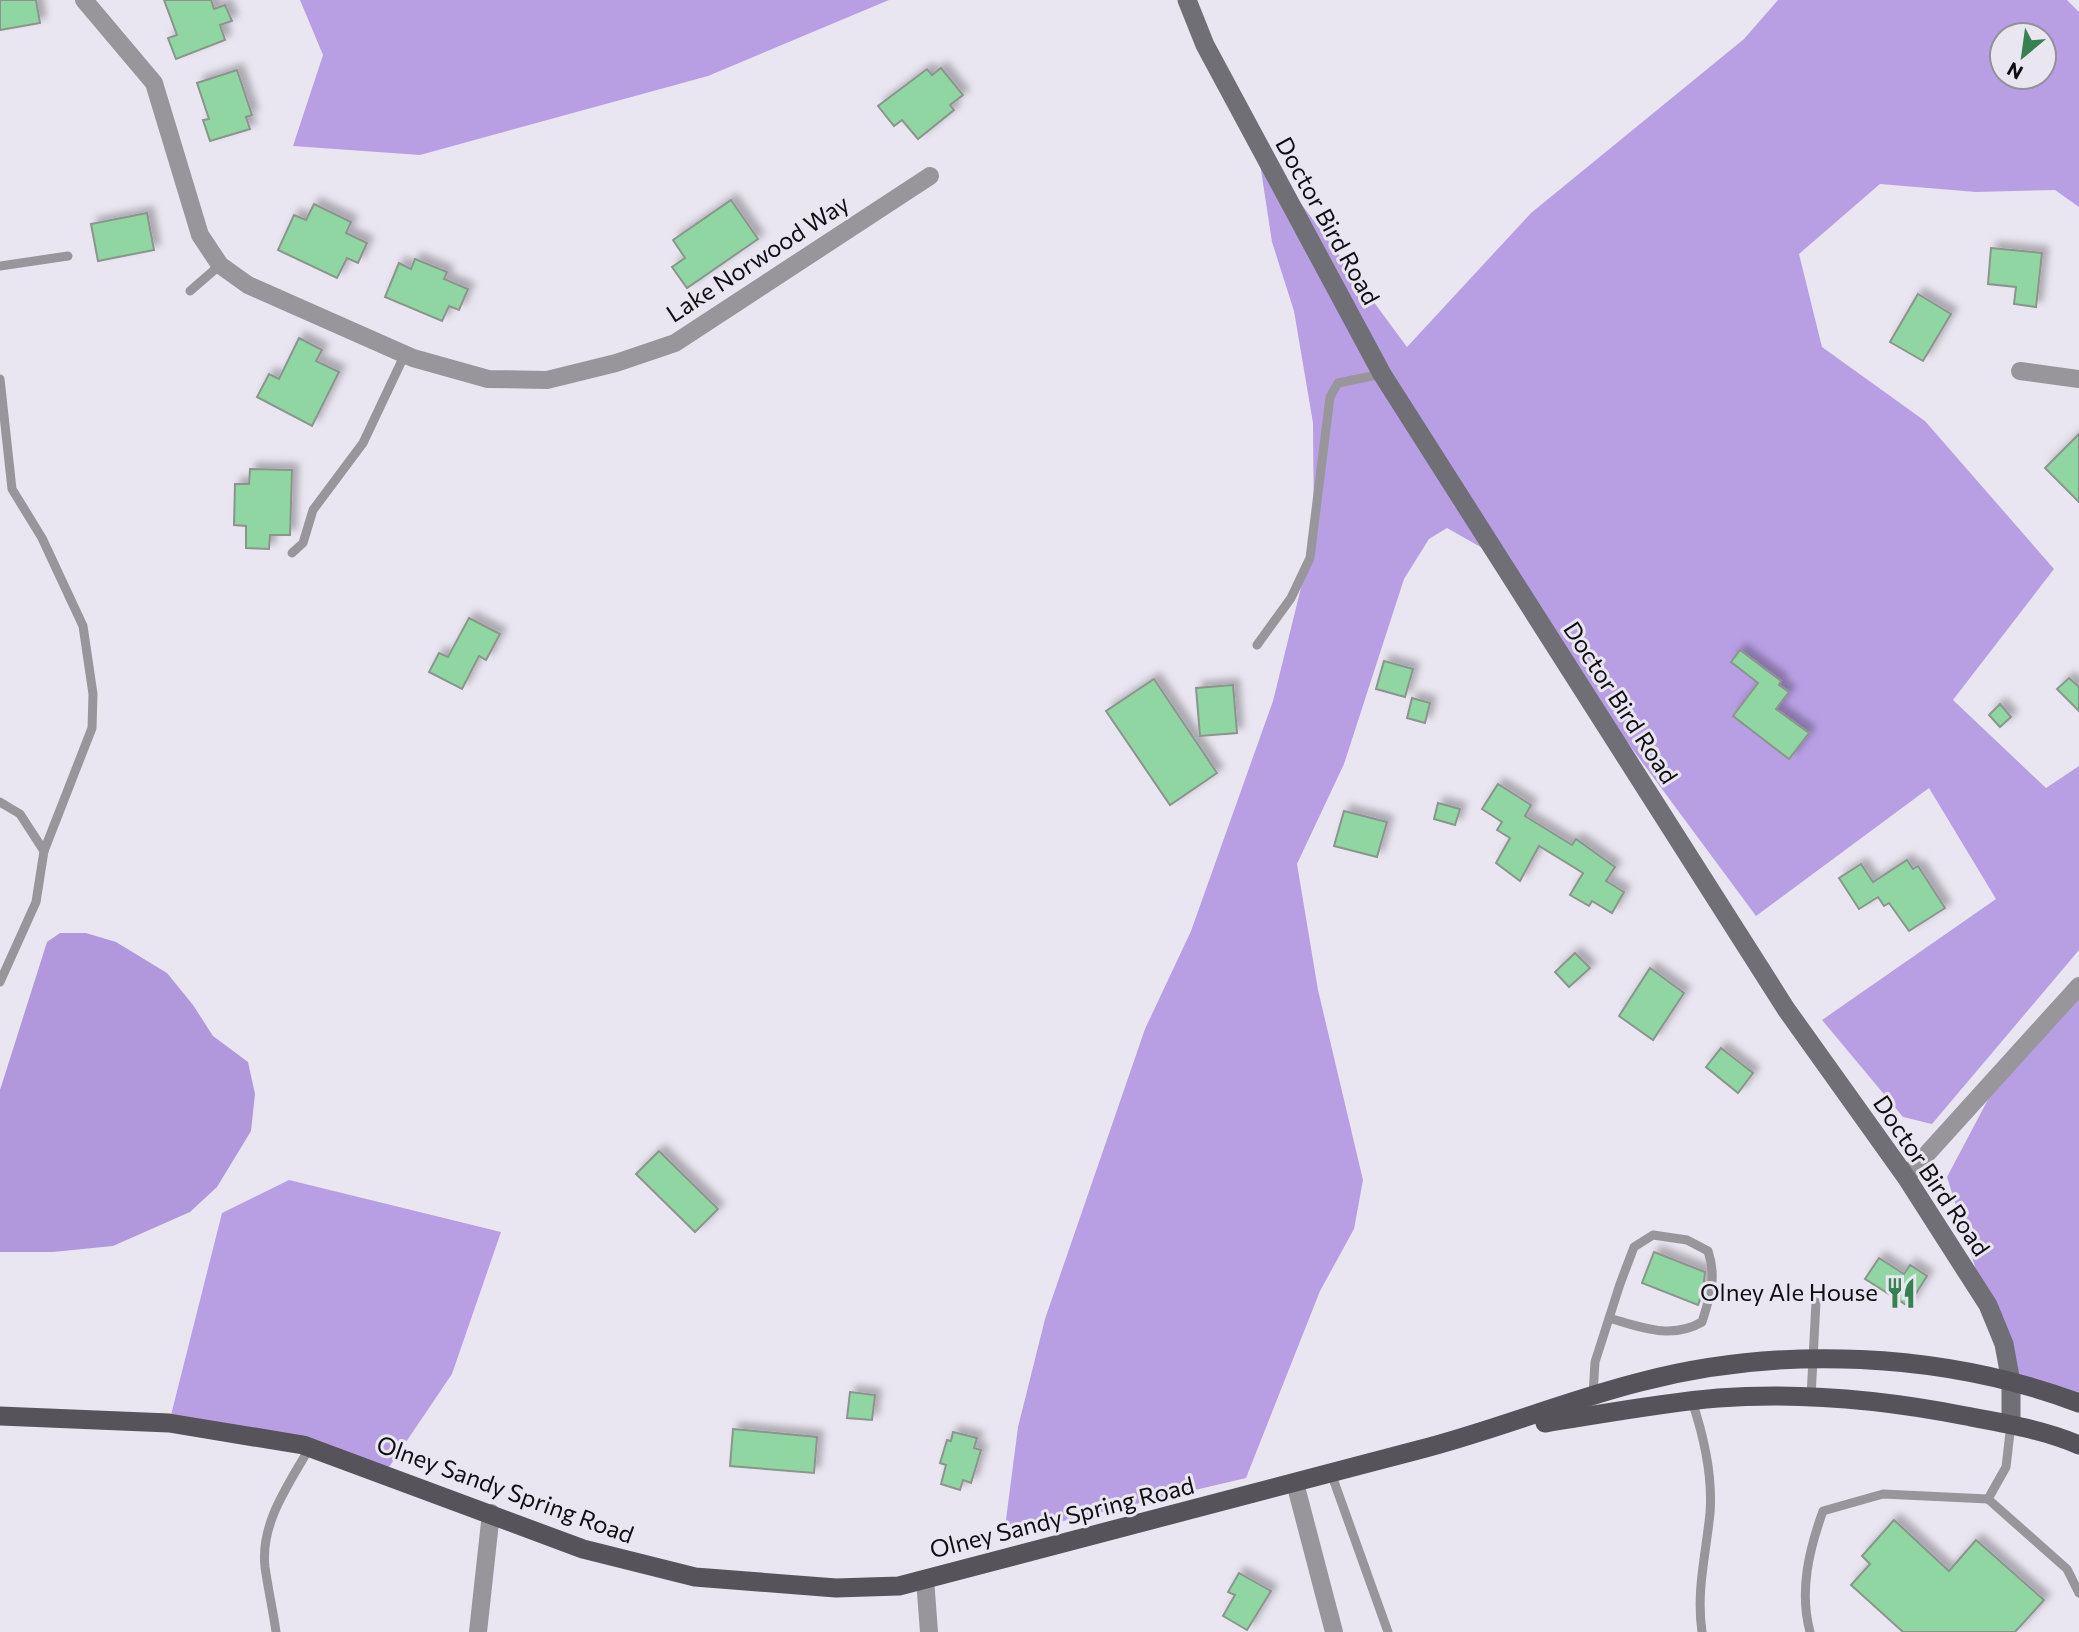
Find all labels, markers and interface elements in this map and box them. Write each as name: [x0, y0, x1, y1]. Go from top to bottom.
north arrow: [1988, 21, 2058, 91]
text: N: [2003, 58, 2026, 85]
street label: Doctor Bird Road: [1270, 131, 1386, 309]
street label: Lake Norwood Way: [660, 188, 854, 328]
street label: Doctor Bird Road: [1558, 616, 1684, 789]
street label: Doctor Bird Road: [1868, 1089, 1997, 1261]
restaurant icon: Olney Ale House: [1884, 1276, 1918, 1310]
place label: Olney Ale House: [1700, 1277, 1878, 1306]
street label: Olney Sandy Spring Road: [373, 1429, 638, 1549]
street label: Olney Sandy Spring Road: [926, 1470, 1197, 1563]

